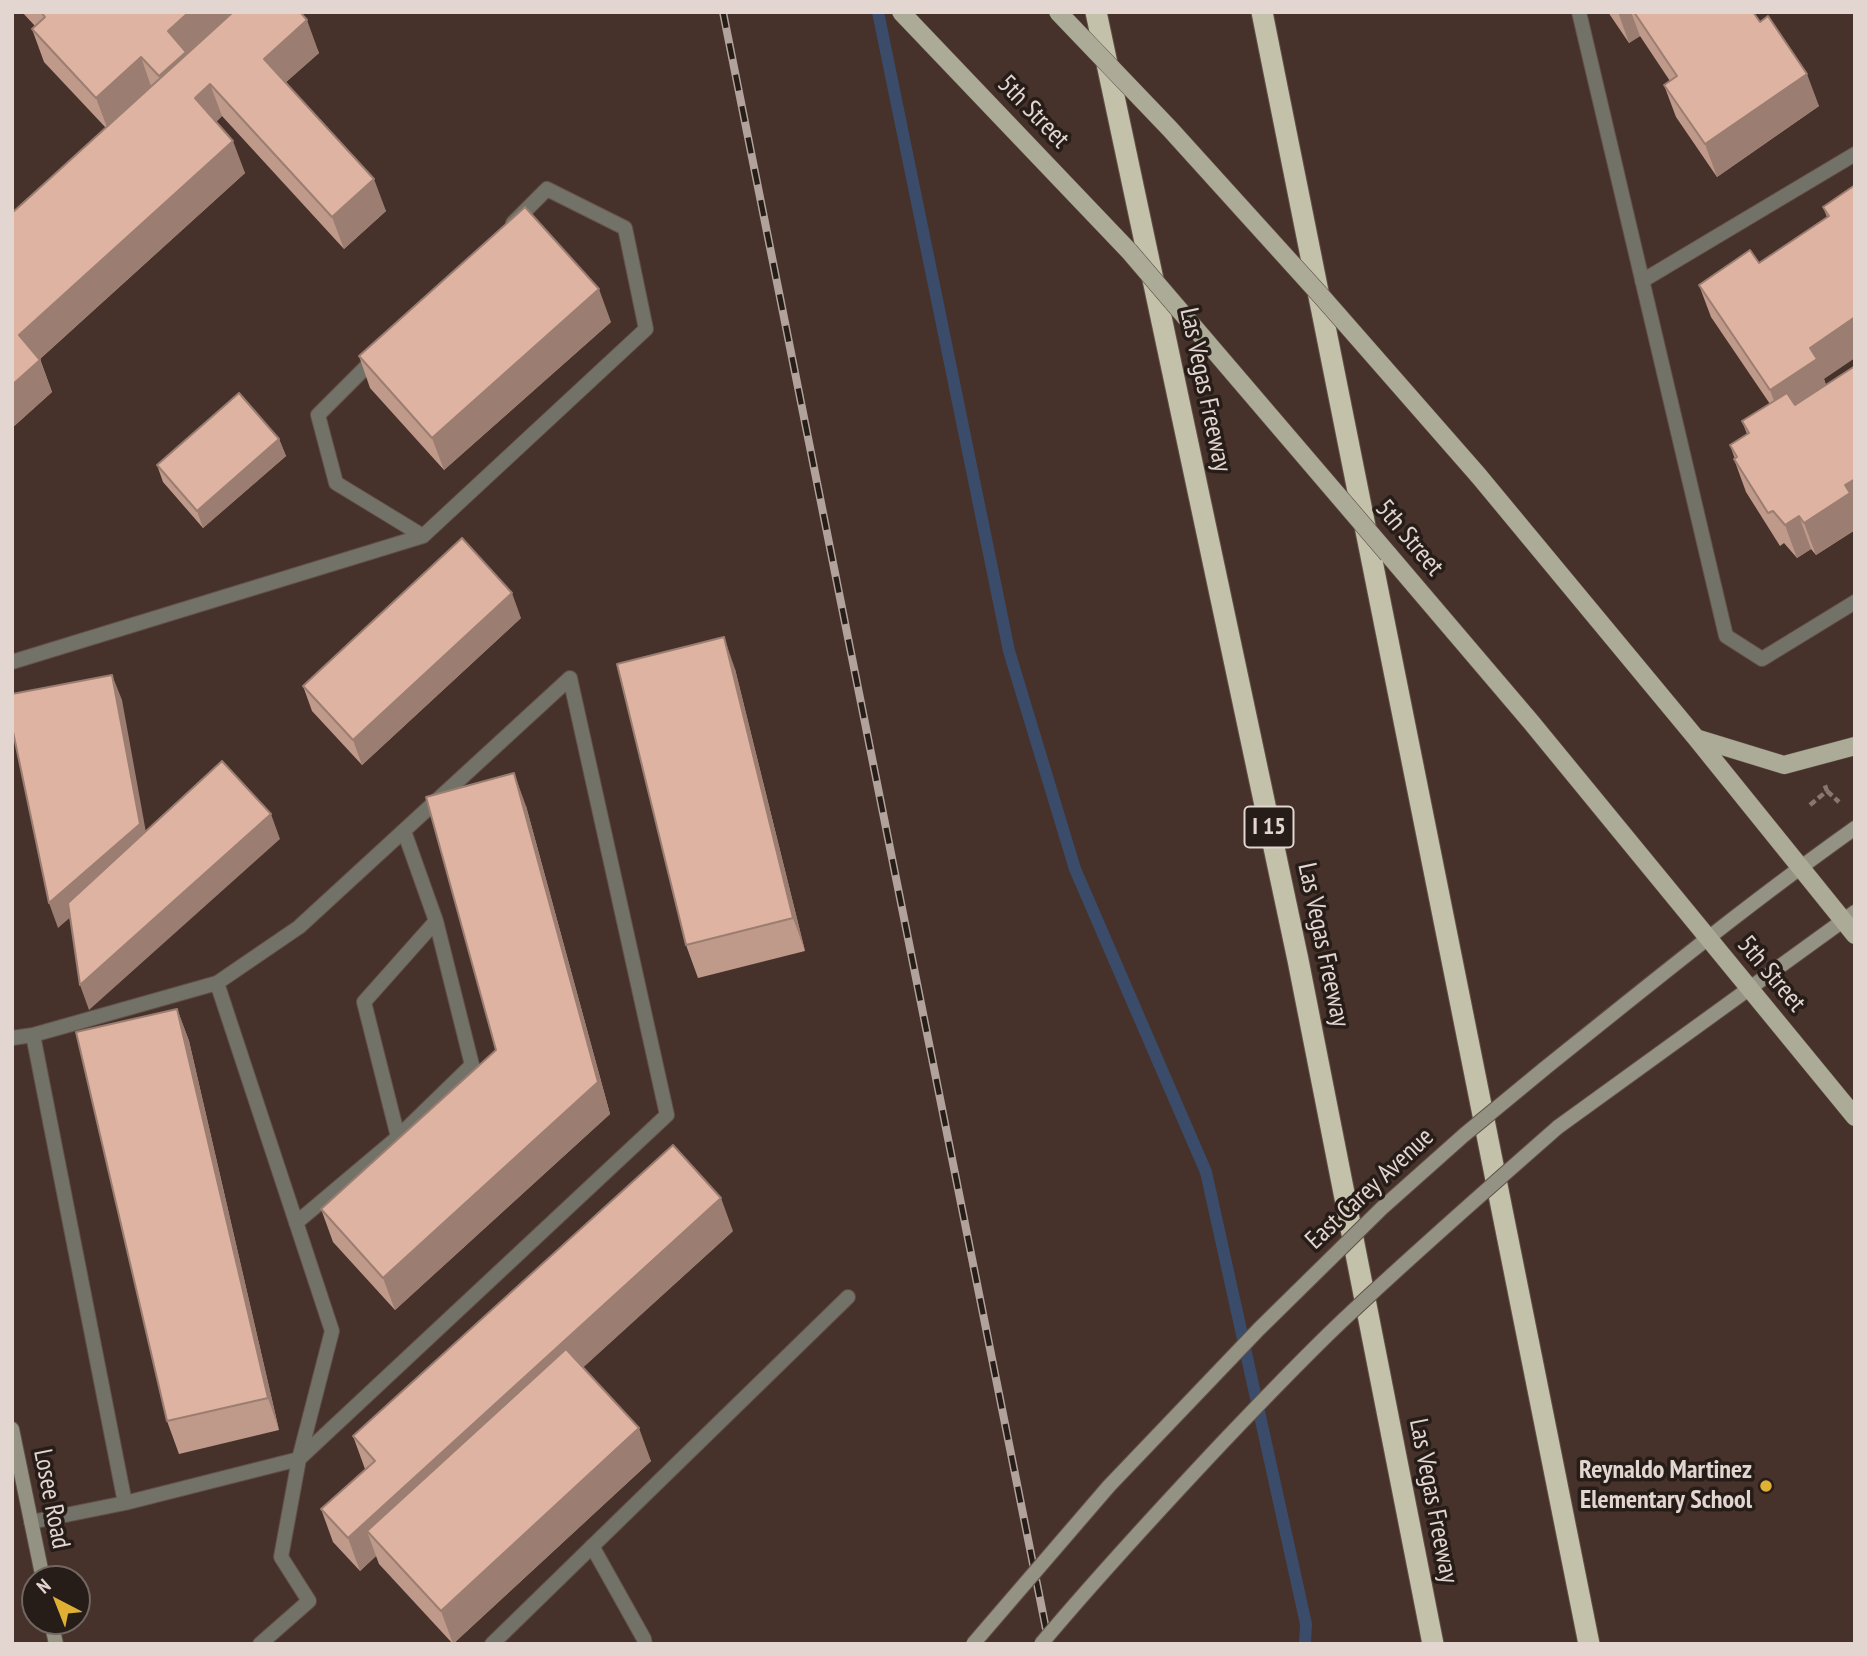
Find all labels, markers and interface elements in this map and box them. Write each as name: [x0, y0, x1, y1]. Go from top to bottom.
street label: 5th Street: [991, 69, 1075, 155]
street label: Las Vegas Freeway: [1172, 305, 1238, 475]
street label: 5th Street: [1368, 494, 1450, 582]
road number: I 15: [1244, 806, 1294, 848]
street label: Las Vegas Freeway: [1290, 860, 1356, 1030]
street label: 5th Street: [1730, 930, 1812, 1018]
street label: East Carey Avenue: [1300, 1122, 1440, 1256]
street label: Las Vegas Freeway: [1402, 1416, 1464, 1586]
street label: Losee Road: [26, 1447, 76, 1551]
place label: Reynaldo Martinez Elementary School: [1579, 1455, 1752, 1516]
marker: Reynaldo Martinez Elementary School: [1758, 1478, 1774, 1494]
north arrow: [21, 1565, 91, 1635]
text: N: [31, 1574, 55, 1598]

